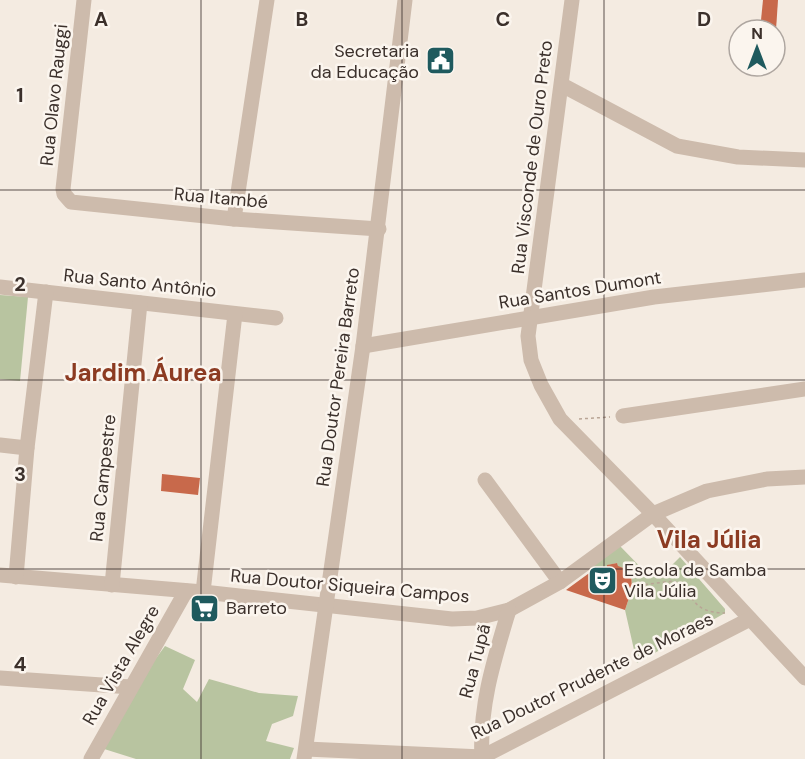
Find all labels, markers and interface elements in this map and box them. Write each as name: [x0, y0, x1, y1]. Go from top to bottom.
text: A: [94, 6, 108, 32]
text: B: [296, 6, 308, 32]
text: C: [496, 6, 510, 32]
text: D: [697, 6, 711, 32]
north arrow: [727, 18, 787, 78]
street label: Rua Olavo Rauggi: [35, 23, 73, 167]
text: N: [751, 23, 763, 44]
place label: Secretaria da Educação: [311, 39, 419, 84]
street label: Rua Visconde de Ouro Preto: [506, 39, 558, 275]
public building icon: Secretaria da Educação: [424, 45, 456, 77]
text: 1: [16, 82, 24, 108]
street label: Rua Itambé: [173, 182, 269, 214]
street label: Rua Santo Antônio: [62, 263, 218, 303]
street label: Rua Santos Dumont: [497, 265, 663, 315]
street label: Rua Doutor Pereira Barreto: [311, 266, 365, 488]
text: 2: [14, 271, 26, 297]
district label: Jardim Áurea: [65, 356, 221, 388]
street label: Rua Campestre: [84, 413, 122, 543]
text: 3: [14, 461, 26, 487]
district label: Vila Júlia: [657, 524, 761, 555]
place label: Escola de Samba Vila Júlia: [624, 558, 766, 603]
street label: Rua Doutor Siqueira Campos: [230, 564, 470, 608]
theatre icon: Escola de Samba Vila Júlia: [587, 564, 619, 596]
supermarket icon: Barreto: [189, 592, 221, 624]
place label: Barreto: [226, 596, 287, 620]
street label: Rua Vista Alegre: [77, 601, 165, 729]
street label: Rua Doutor Prudente de Moraes: [467, 607, 717, 745]
street label: Rua Tupã: [454, 621, 496, 701]
text: 4: [14, 651, 27, 677]

